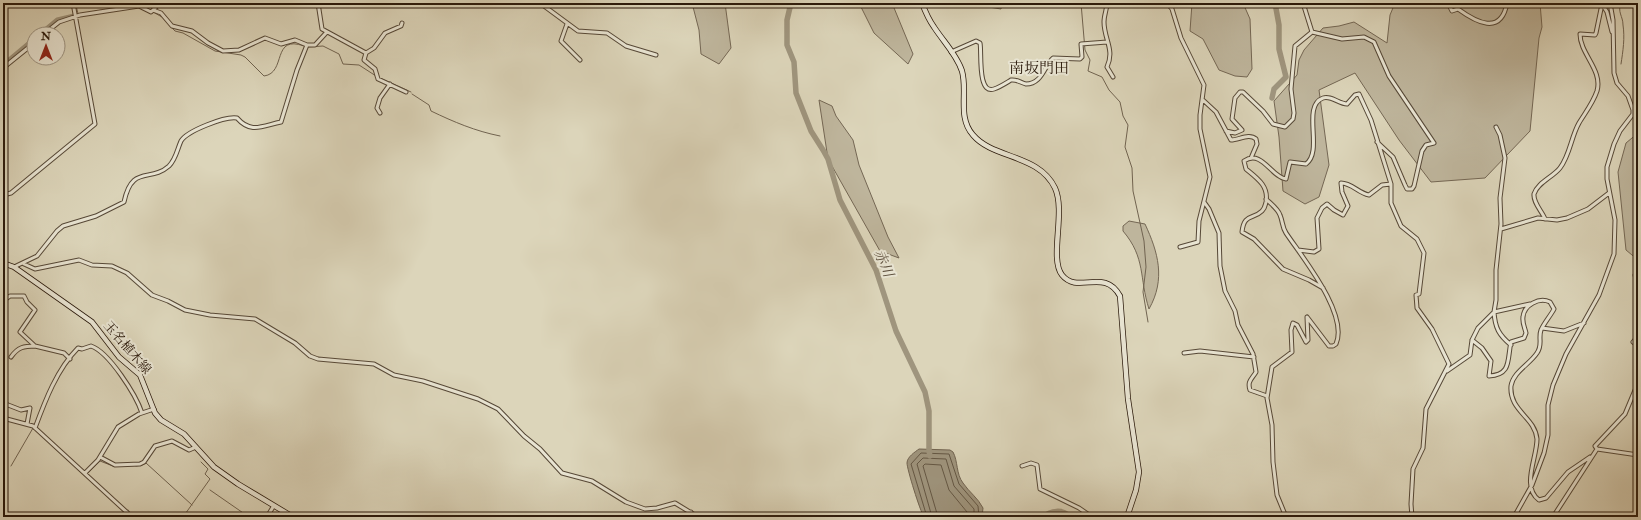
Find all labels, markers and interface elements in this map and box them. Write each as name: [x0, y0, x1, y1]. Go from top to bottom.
north arrow: [26, 26, 66, 66]
text: N: [40, 30, 52, 43]
district label: 南坂門田: [1009, 59, 1069, 78]
water label: 赤川: [870, 247, 898, 281]
street label: 玉名植木線: [100, 318, 155, 377]

